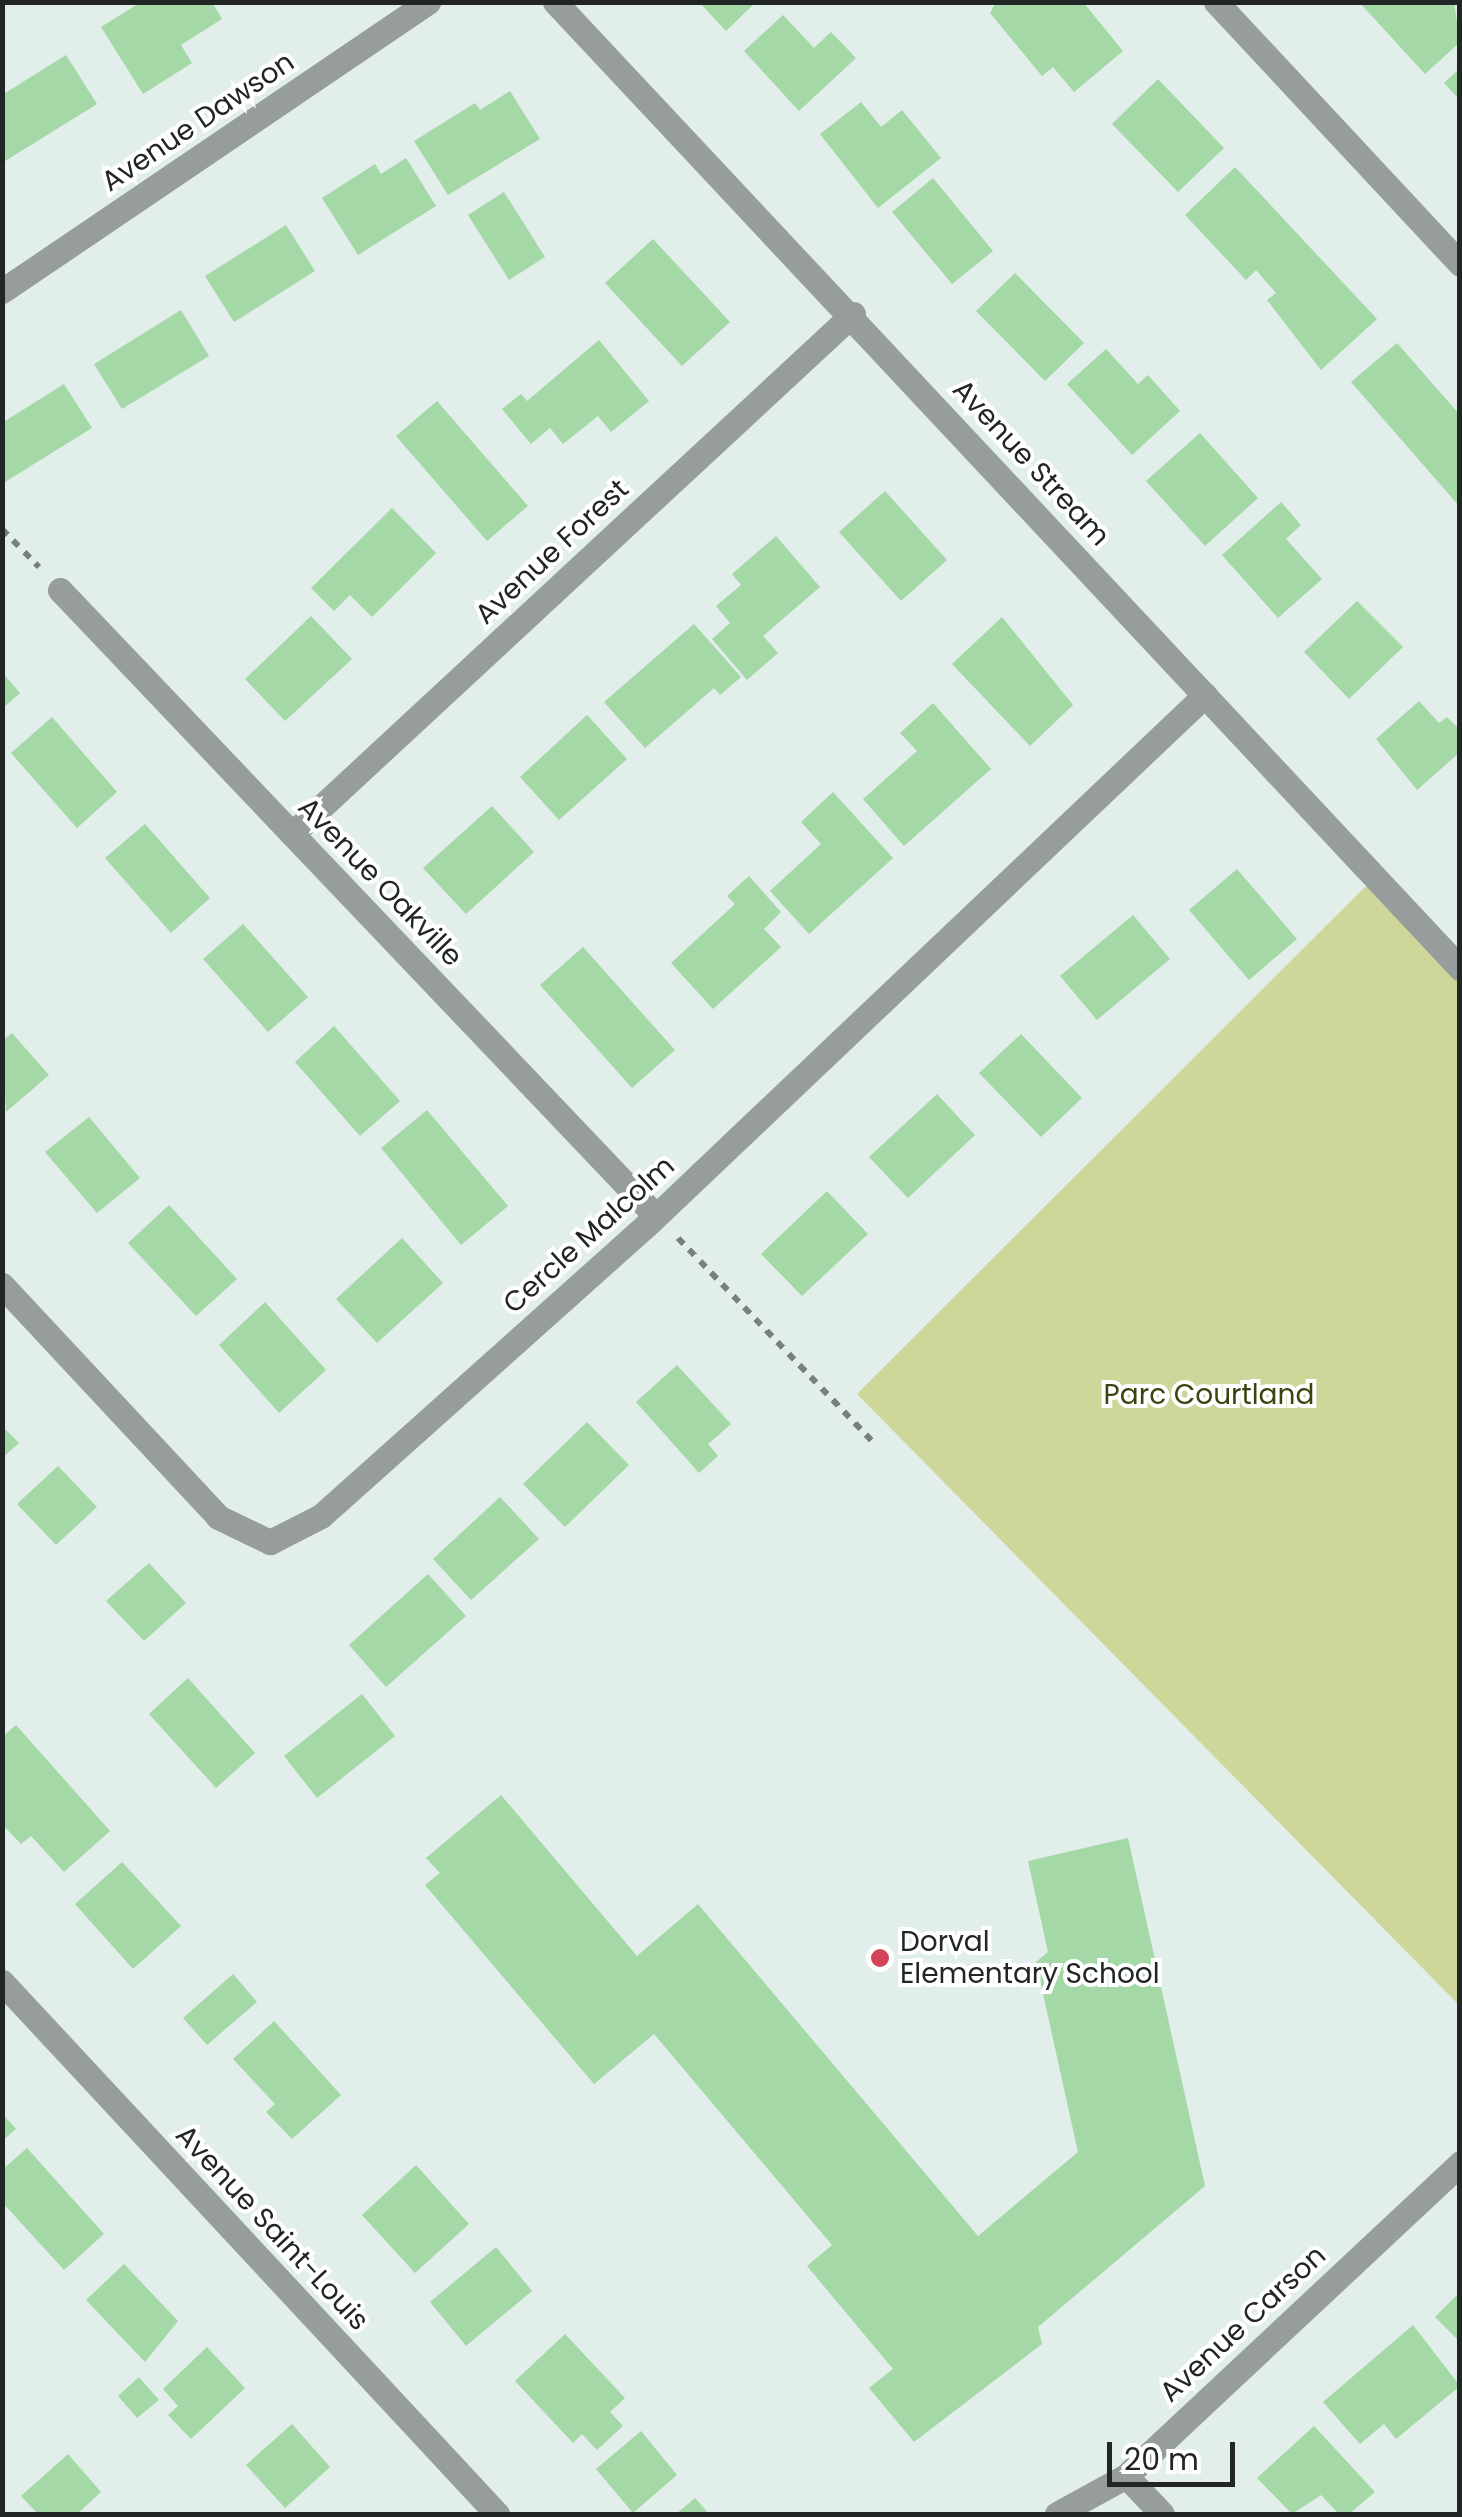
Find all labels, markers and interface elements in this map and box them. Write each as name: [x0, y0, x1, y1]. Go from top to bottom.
street label: Avenue Dawson: [95, 45, 301, 199]
street label: Avenue Stream: [945, 373, 1117, 553]
street label: Avenue Forest: [468, 472, 636, 632]
street label: Avenue Oakville: [291, 791, 469, 973]
street label: Cercle Malcolm: [496, 1149, 682, 1321]
park label: Parc Courtland: [1104, 1378, 1314, 1412]
place label: Dorval Elementary School: [900, 1925, 1160, 1991]
marker: Dorval Elementary School: [869, 1947, 891, 1969]
street label: Avenue Saint-Louis: [168, 2119, 376, 2337]
street label: Avenue Carson: [1153, 2239, 1333, 2409]
scale bar: [1112, 2422, 1240, 2484]
text: 20 m: [1124, 2438, 1199, 2481]

